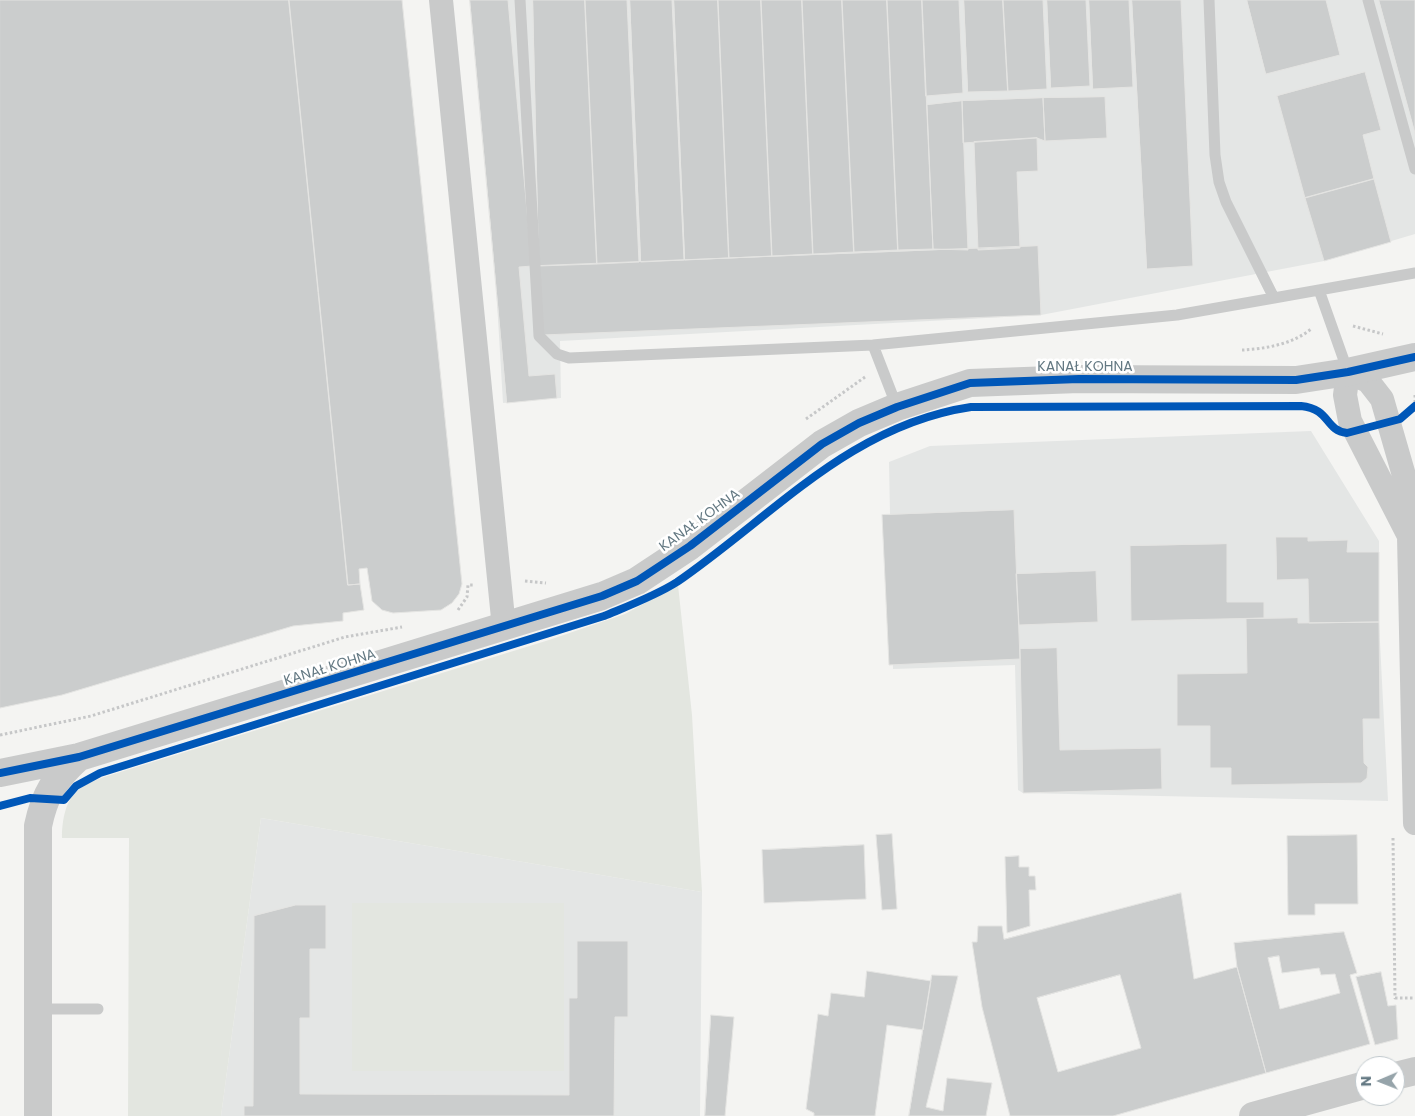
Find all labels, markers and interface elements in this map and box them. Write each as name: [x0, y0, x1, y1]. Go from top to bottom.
street label: KANAŁ KOHNA: [1037, 359, 1133, 375]
street label: KANAŁ KOHNA: [657, 486, 743, 556]
street label: KANAŁ KOHNA: [282, 646, 378, 690]
north arrow: [1355, 1056, 1405, 1106]
text: N: [1356, 1076, 1376, 1087]

